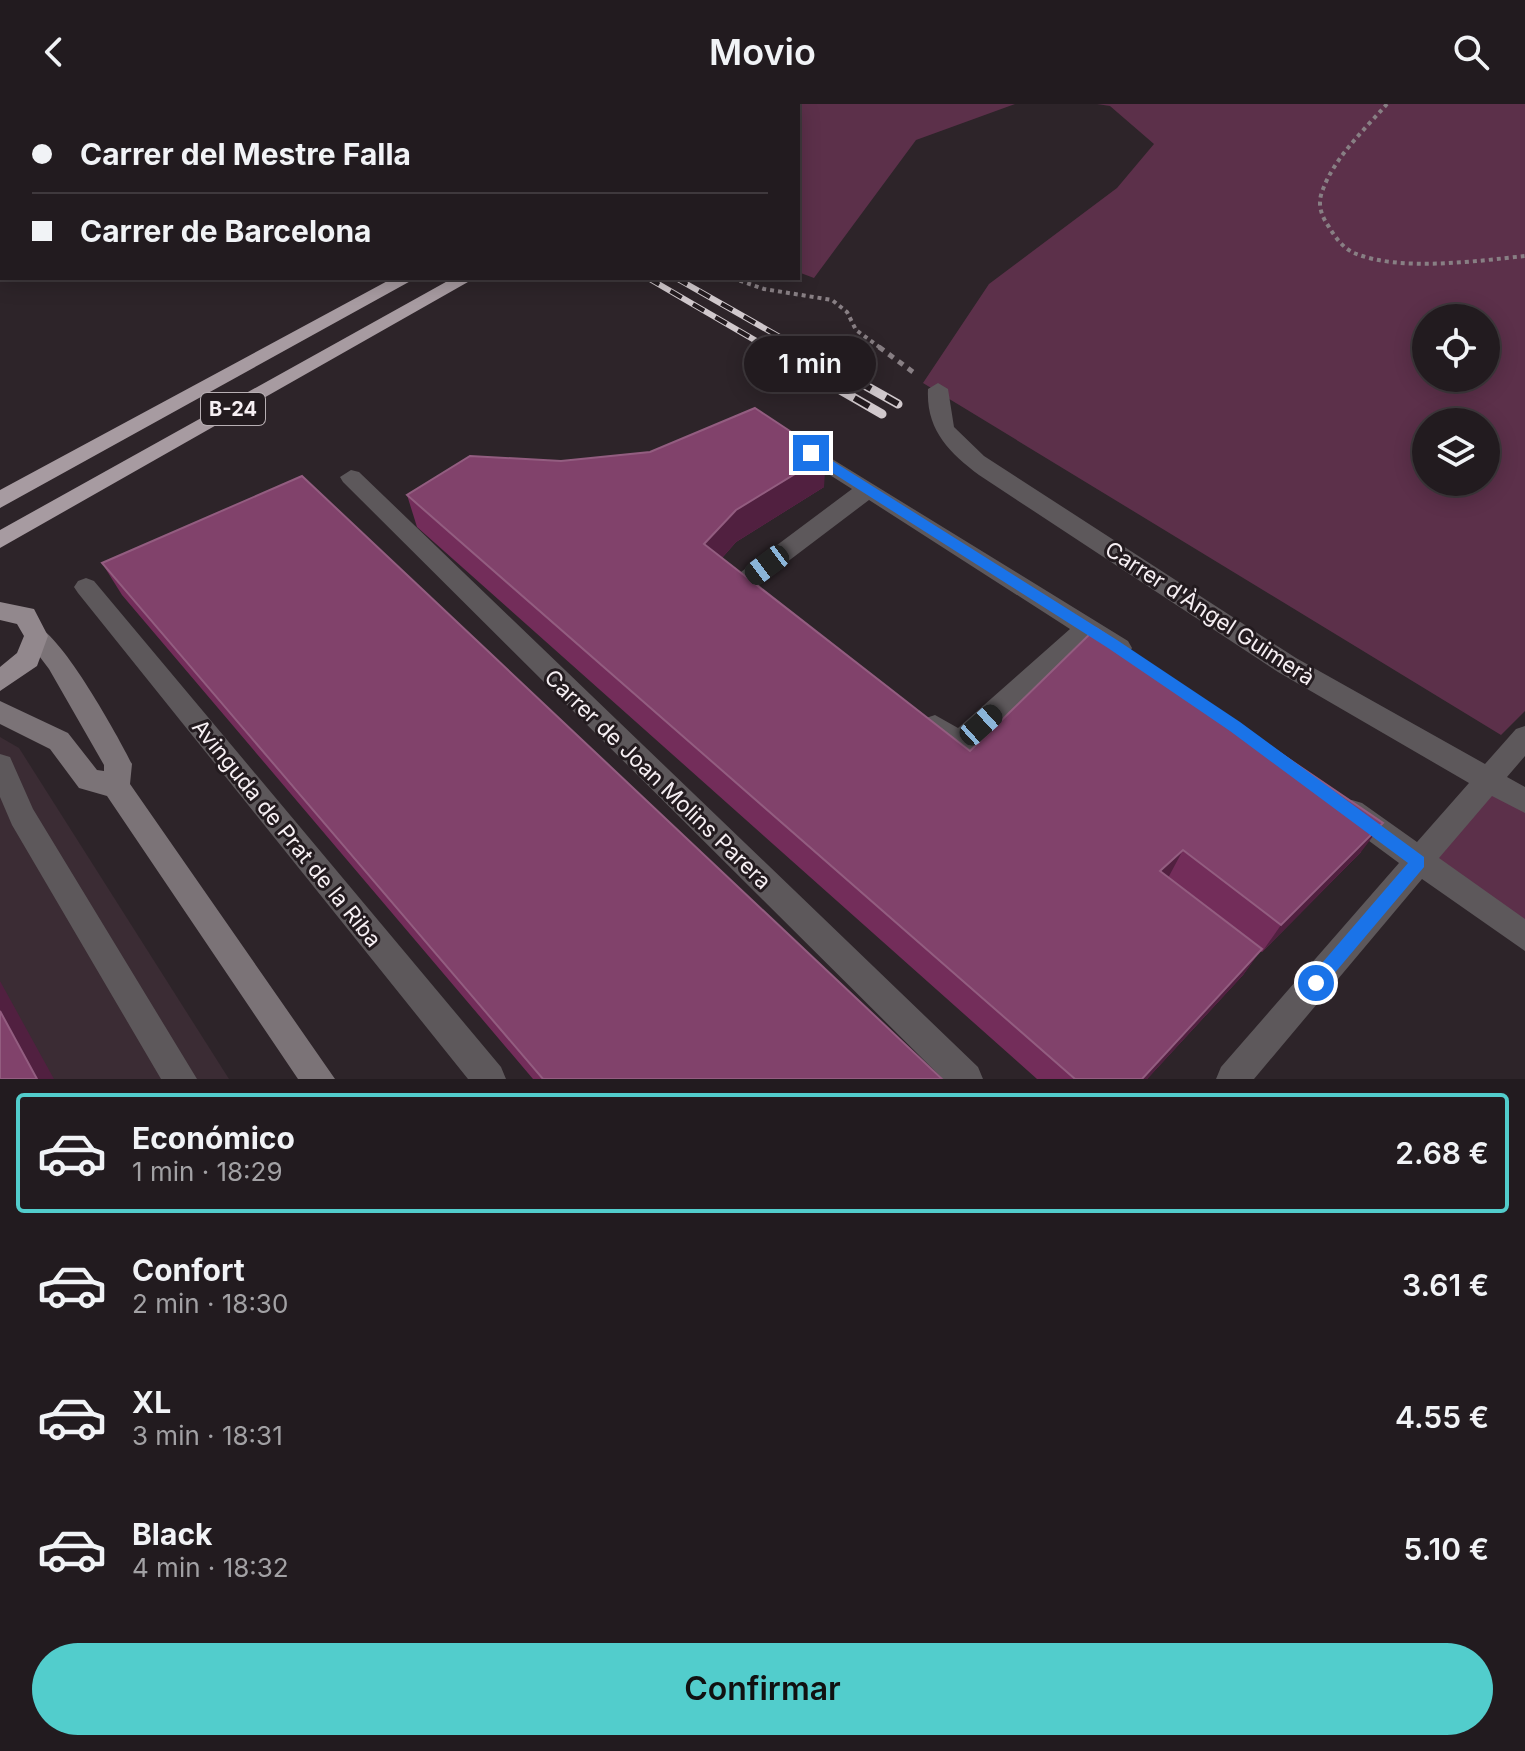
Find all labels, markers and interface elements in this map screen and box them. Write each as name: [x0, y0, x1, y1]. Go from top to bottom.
icon: back: [32, 30, 76, 74]
text: Movio: [709, 30, 816, 74]
icon: search: [1449, 30, 1493, 74]
text: Carrer del Mestre Falla: [80, 136, 411, 172]
text: Carrer de Barcelona: [80, 213, 372, 249]
map controls: [1412, 304, 1500, 496]
button: locate: [1412, 304, 1500, 392]
callout: 1 min: [745, 337, 877, 393]
text: 1 min: [778, 348, 842, 379]
road number: B-24: [201, 393, 265, 425]
button: layers: [1412, 408, 1500, 496]
route end: [793, 435, 829, 471]
street label: Carrer d'Àngel Guimerà: [1101, 536, 1319, 690]
car: [741, 541, 793, 589]
street label: Carrer de Joan Molins Parera: [539, 664, 777, 894]
car: [955, 700, 1007, 750]
street label: Avinguda de Prat de la Riba: [187, 714, 387, 952]
route start: [1298, 965, 1334, 1001]
icon: car: [36, 1117, 108, 1189]
text: Económico: [132, 1120, 295, 1156]
text: 2.68 €: [1395, 1135, 1489, 1171]
text: 1 min · 18:29: [132, 1156, 283, 1187]
icon: car: [36, 1249, 108, 1321]
text: Confort: [132, 1252, 245, 1288]
text: 3.61 €: [1402, 1267, 1489, 1303]
text: 2 min · 18:30: [132, 1288, 288, 1319]
icon: car: [36, 1381, 108, 1453]
text: XL: [132, 1384, 171, 1420]
text: 4.55 €: [1395, 1399, 1489, 1435]
text: 3 min · 18:31: [132, 1420, 283, 1451]
icon: car: [36, 1513, 108, 1585]
text: Black: [132, 1516, 212, 1552]
text: 5.10 €: [1404, 1531, 1489, 1567]
text: 4 min · 18:32: [132, 1552, 289, 1583]
button: Confirmar: [32, 1643, 1493, 1735]

